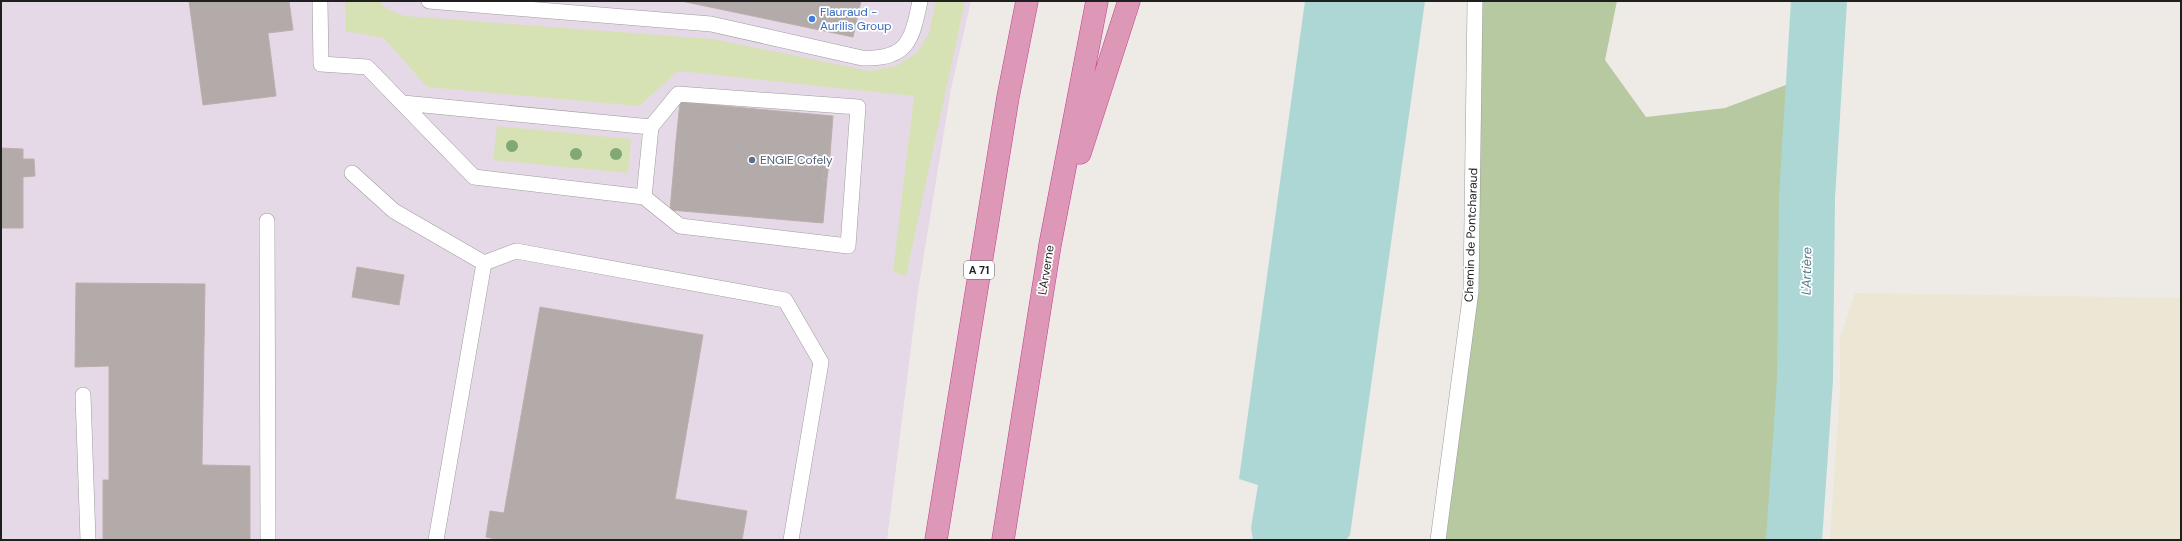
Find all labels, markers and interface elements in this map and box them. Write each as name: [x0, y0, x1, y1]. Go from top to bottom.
place label: Flauraud - Aurilis Group: [820, 4, 892, 34]
marker: Flauraud - Aurilis Group: [807, 14, 817, 24]
place label: ENGIE Cofely: [760, 152, 833, 168]
marker: ENGIE Cofely: [747, 155, 757, 165]
street label: Chemin de Pontcharaud: [1461, 168, 1481, 302]
street label: L'Arverne: [1034, 244, 1058, 296]
water label: L'Artière: [1798, 247, 1815, 295]
road number: A 71: [964, 261, 994, 279]

